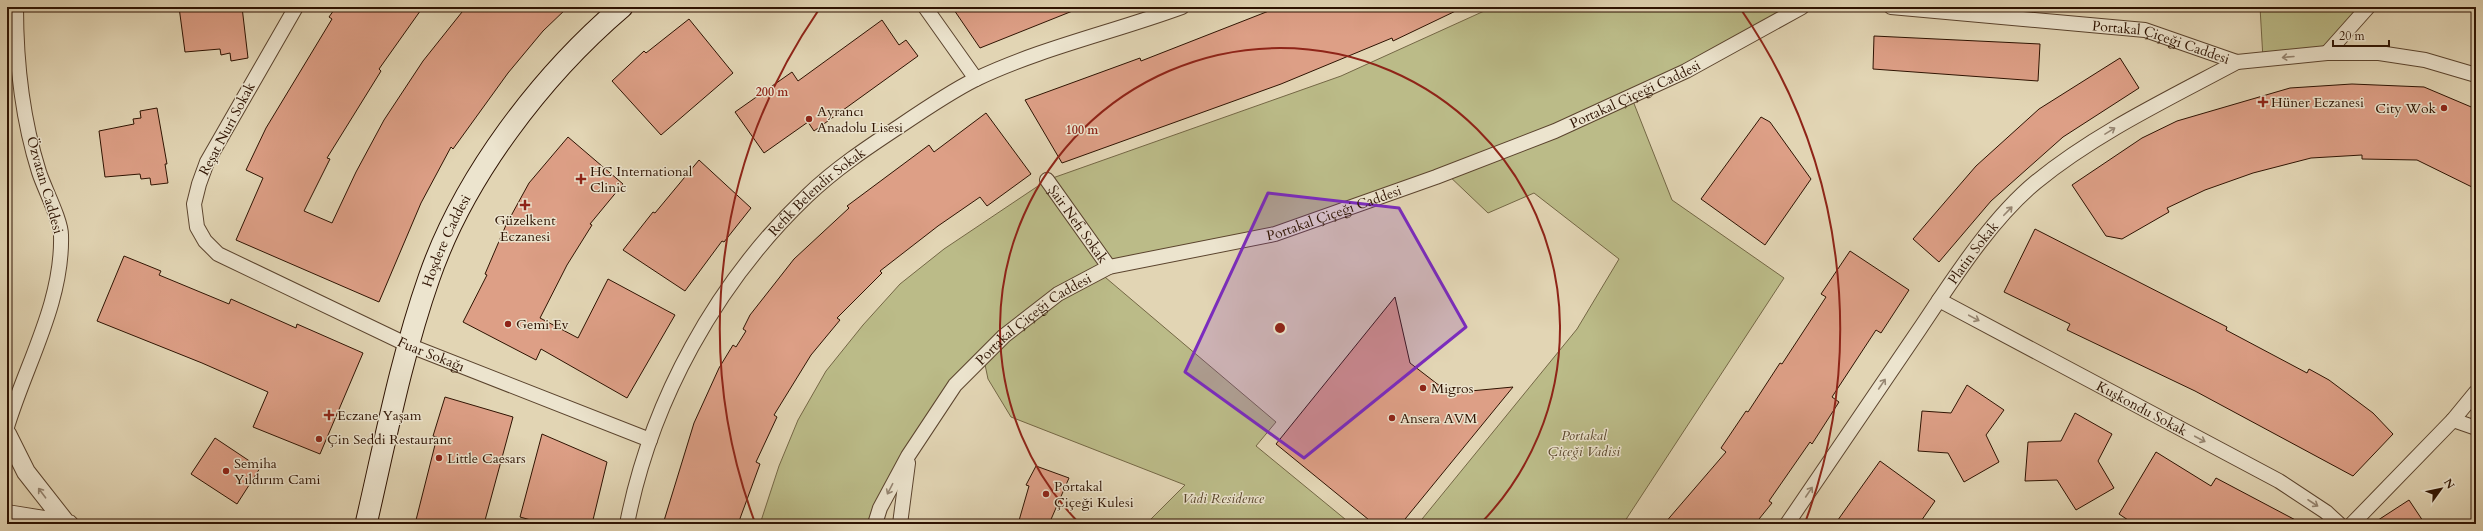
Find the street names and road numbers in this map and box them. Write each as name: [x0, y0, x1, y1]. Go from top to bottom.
street label: Portakal Çiçeği Caddesi: [2091, 16, 2232, 68]
street label: Portakal Çiçeği Caddesi: [1566, 55, 1704, 133]
street label: Reşat Nuri Sokak: [194, 79, 260, 179]
street label: Özvatan Caddesi: [22, 134, 68, 236]
street label: Refik Belendir Sokak: [764, 142, 869, 240]
street label: Şair Nefi Sokak: [1044, 181, 1113, 267]
street label: Portakal Çiçeği Caddesi: [1265, 181, 1404, 245]
street label: Hoşdere Caddesi: [417, 191, 475, 290]
street label: Platin Sokak: [1943, 217, 2003, 288]
street label: Portakal Çiçeği Caddesi: [971, 269, 1095, 369]
street label: Fuar Sokağı: [395, 332, 468, 376]
street label: Kuşkondu Sokak: [2093, 376, 2191, 440]

